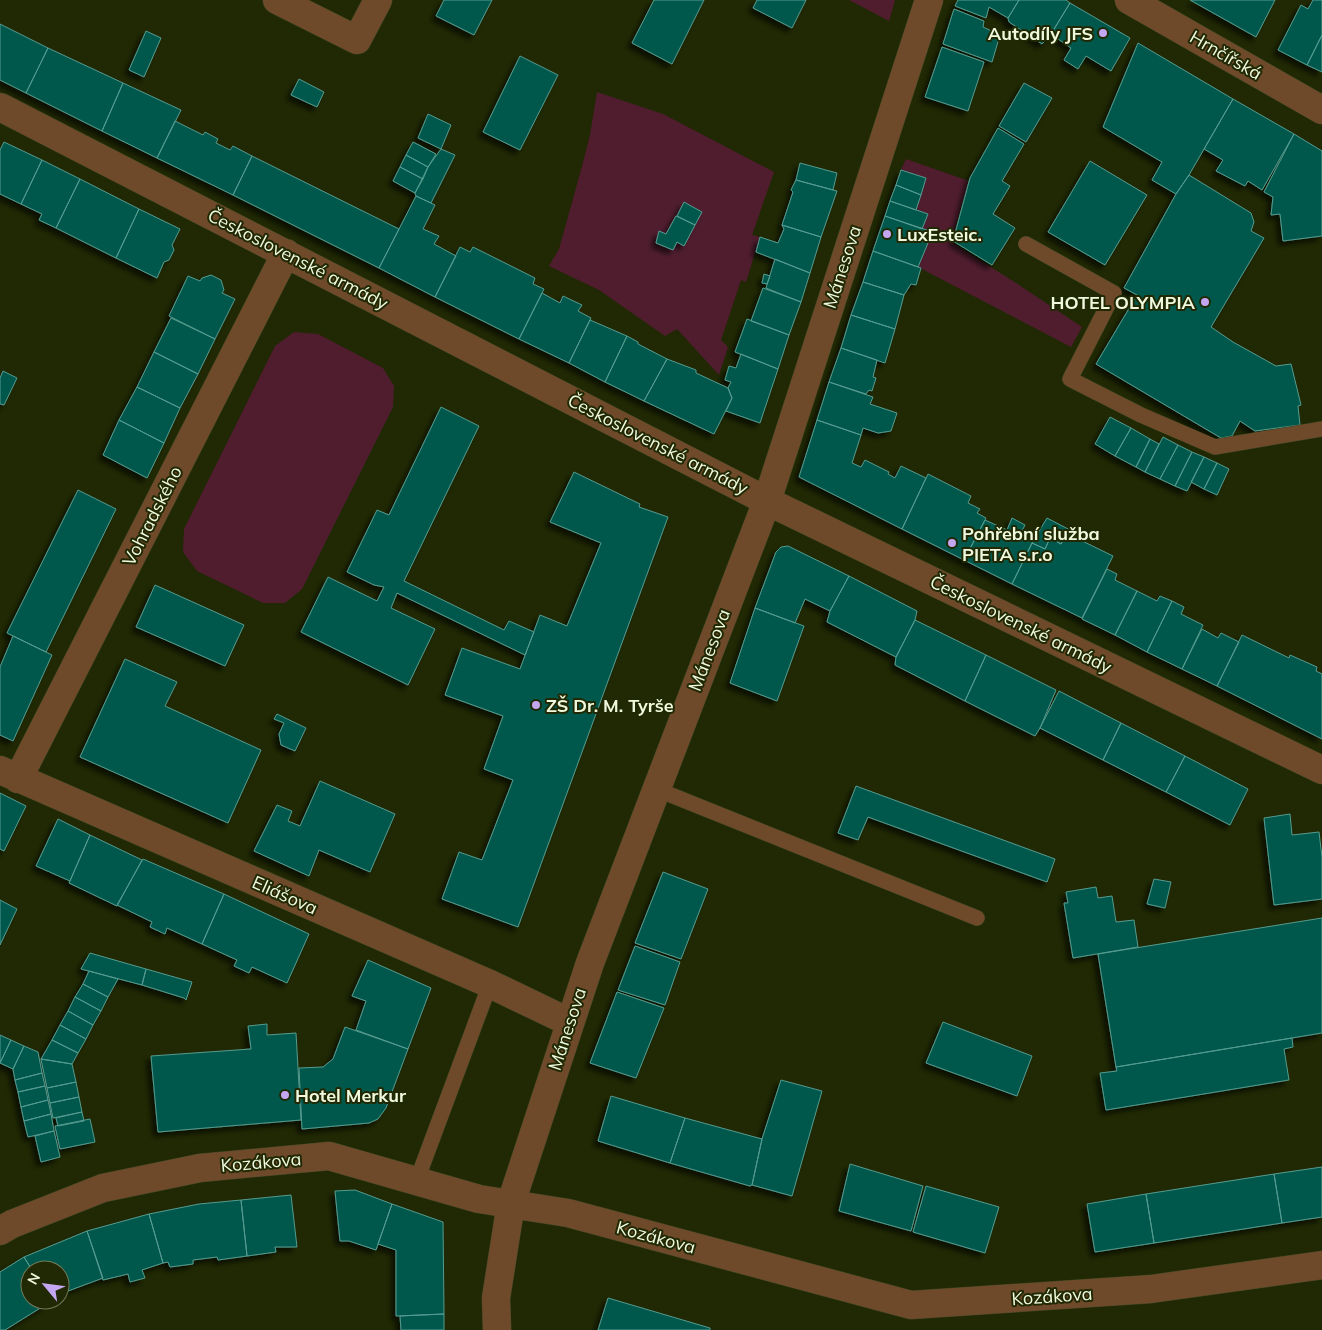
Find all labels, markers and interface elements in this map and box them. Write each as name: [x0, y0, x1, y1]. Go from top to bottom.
place label: Autodíly JFS: [988, 22, 1093, 45]
street label: Hrnčířská: [1186, 25, 1266, 85]
marker: Autodíly JFS: [1097, 27, 1109, 39]
street label: Československé armády: [204, 203, 393, 315]
street label: Mánesova: [818, 223, 866, 311]
place label: LuxEsteic.: [897, 223, 982, 246]
marker: LuxEsteic.: [881, 228, 893, 240]
place label: HOTEL OLYMPIA: [1051, 291, 1195, 314]
marker: HOTEL OLYMPIA: [1199, 296, 1211, 308]
street label: Československé armády: [564, 388, 753, 500]
street label: Vohradského: [117, 462, 187, 570]
place label: Pohřební služba PIETA s.r.o: [962, 522, 1100, 566]
marker: Pohřební služba PIETA s.r.o: [946, 537, 958, 549]
street label: Československé armády: [926, 570, 1116, 678]
street label: Mánesova: [683, 606, 735, 694]
place label: ZŠ Dr. M. Tyrše: [546, 694, 674, 717]
marker: ZŠ Dr. M. Tyrše: [530, 699, 542, 711]
street label: Eliášova: [249, 870, 321, 920]
street label: Mánesova: [543, 985, 591, 1073]
place label: Hotel Merkur: [295, 1084, 407, 1107]
marker: Hotel Merkur: [279, 1089, 291, 1101]
street label: Kozákova: [220, 1147, 302, 1177]
street label: Kozákova: [614, 1215, 698, 1259]
north arrow: [20, 1260, 70, 1310]
text: N: [23, 1270, 44, 1288]
street label: Kozákova: [1011, 1282, 1093, 1310]

